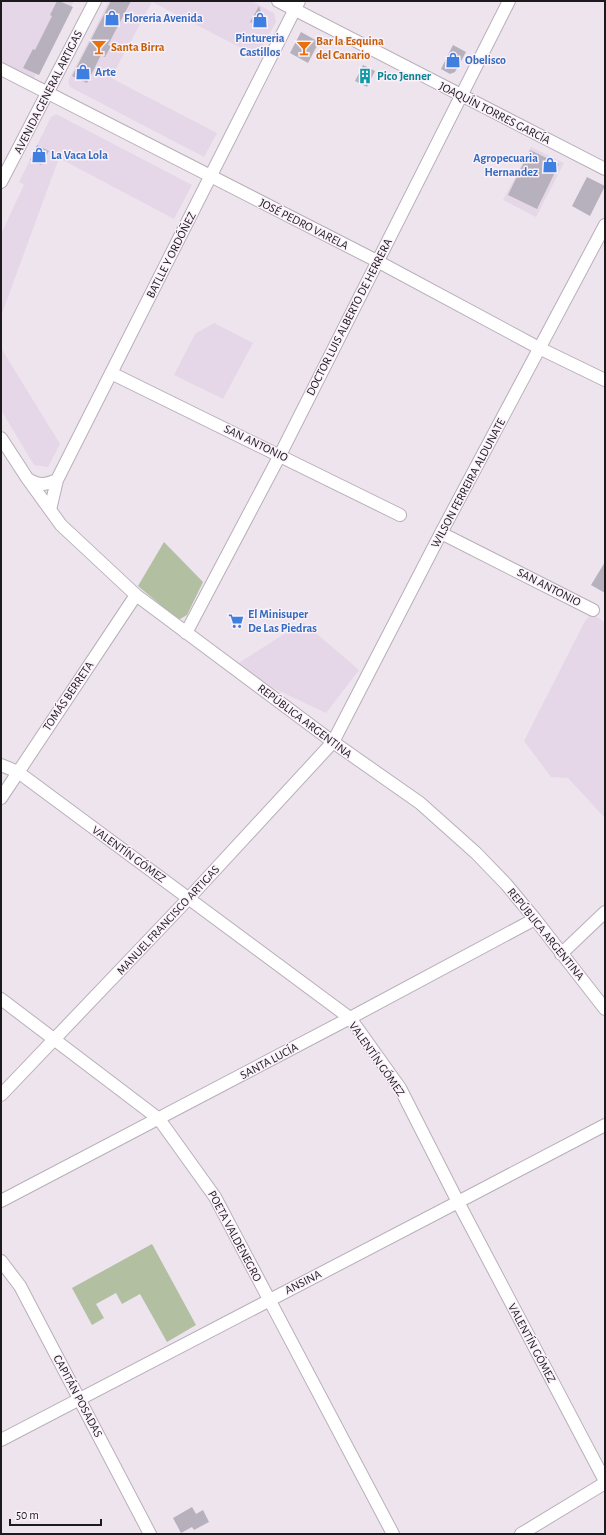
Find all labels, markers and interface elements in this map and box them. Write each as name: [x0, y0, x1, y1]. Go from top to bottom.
shop icon: Floreria Avenida: [103, 9, 121, 27]
shop icon: Pintureria Castillos: [251, 11, 269, 29]
place label: Floreria Avenida: [124, 12, 203, 24]
street label: AVENIDA GENERAL ARTIGAS: [12, 28, 84, 156]
place label: Pintureria Castillos: [235, 32, 285, 58]
place label: Bar la Esquina del Canario: [316, 35, 384, 61]
bar icon: Santa Birra: [90, 38, 108, 56]
bar icon: Bar la Esquina del Canario: [295, 39, 313, 57]
place label: Santa Birra: [111, 41, 165, 53]
shop icon: Obelisco: [444, 51, 462, 69]
place label: Obelisco: [465, 54, 506, 66]
shop icon: Arte: [74, 63, 92, 81]
place label: Arte: [95, 66, 116, 78]
building icon: Pico Jenner: [356, 67, 374, 85]
place label: Pico Jenner: [377, 70, 432, 82]
street label: JOAQUÍN TORRES GARCÍA: [437, 79, 553, 147]
shop icon: La Vaca Lola: [30, 146, 48, 164]
place label: La Vaca Lola: [51, 149, 108, 161]
place label: Agropecuaria Hernandez: [473, 152, 538, 178]
shop icon: Agropecuaria Hernandez: [541, 156, 559, 174]
street label: JOSÉ PEDRO VARELA: [257, 195, 351, 252]
street label: BATLLE Y ORDÓÑEZ: [142, 209, 198, 300]
street label: DOCTOR LUIS ALBERTO DE HERRERA: [304, 237, 394, 397]
street label: WILSON FERREIRA ALDUNATE: [429, 416, 507, 550]
street label: SAN ANTONIO: [222, 422, 290, 464]
street label: SAN ANTONIO: [515, 566, 583, 608]
place label: El Minisuper De Las Piedras: [248, 608, 317, 634]
supermarket icon: El Minisuper De Las Piedras: [227, 612, 245, 630]
street label: TOMÁS BERRETA: [40, 659, 96, 733]
street label: REPÚBLICA ARGENTINA: [256, 681, 355, 760]
street label: VALENTÍN GÓMEZ: [90, 822, 169, 885]
street label: MANUEL FRANCISCO ARTIGAS: [114, 863, 222, 977]
street label: REPÚBLICA ARGENTINA: [505, 885, 588, 982]
street label: VALENTÍN GÓMEZ: [347, 1019, 408, 1098]
street label: SANTA LUCÍA: [238, 1040, 300, 1081]
street label: POETA VALDENEGRO: [206, 1189, 264, 1284]
street label: ANSINA: [283, 1268, 323, 1296]
street label: VALENTÍN GÓMEZ: [506, 1301, 559, 1385]
street label: CAPITÁN POSADAS: [51, 1352, 106, 1439]
scale bar: [10, 1501, 101, 1527]
text: 50 m: [16, 1509, 39, 1521]

